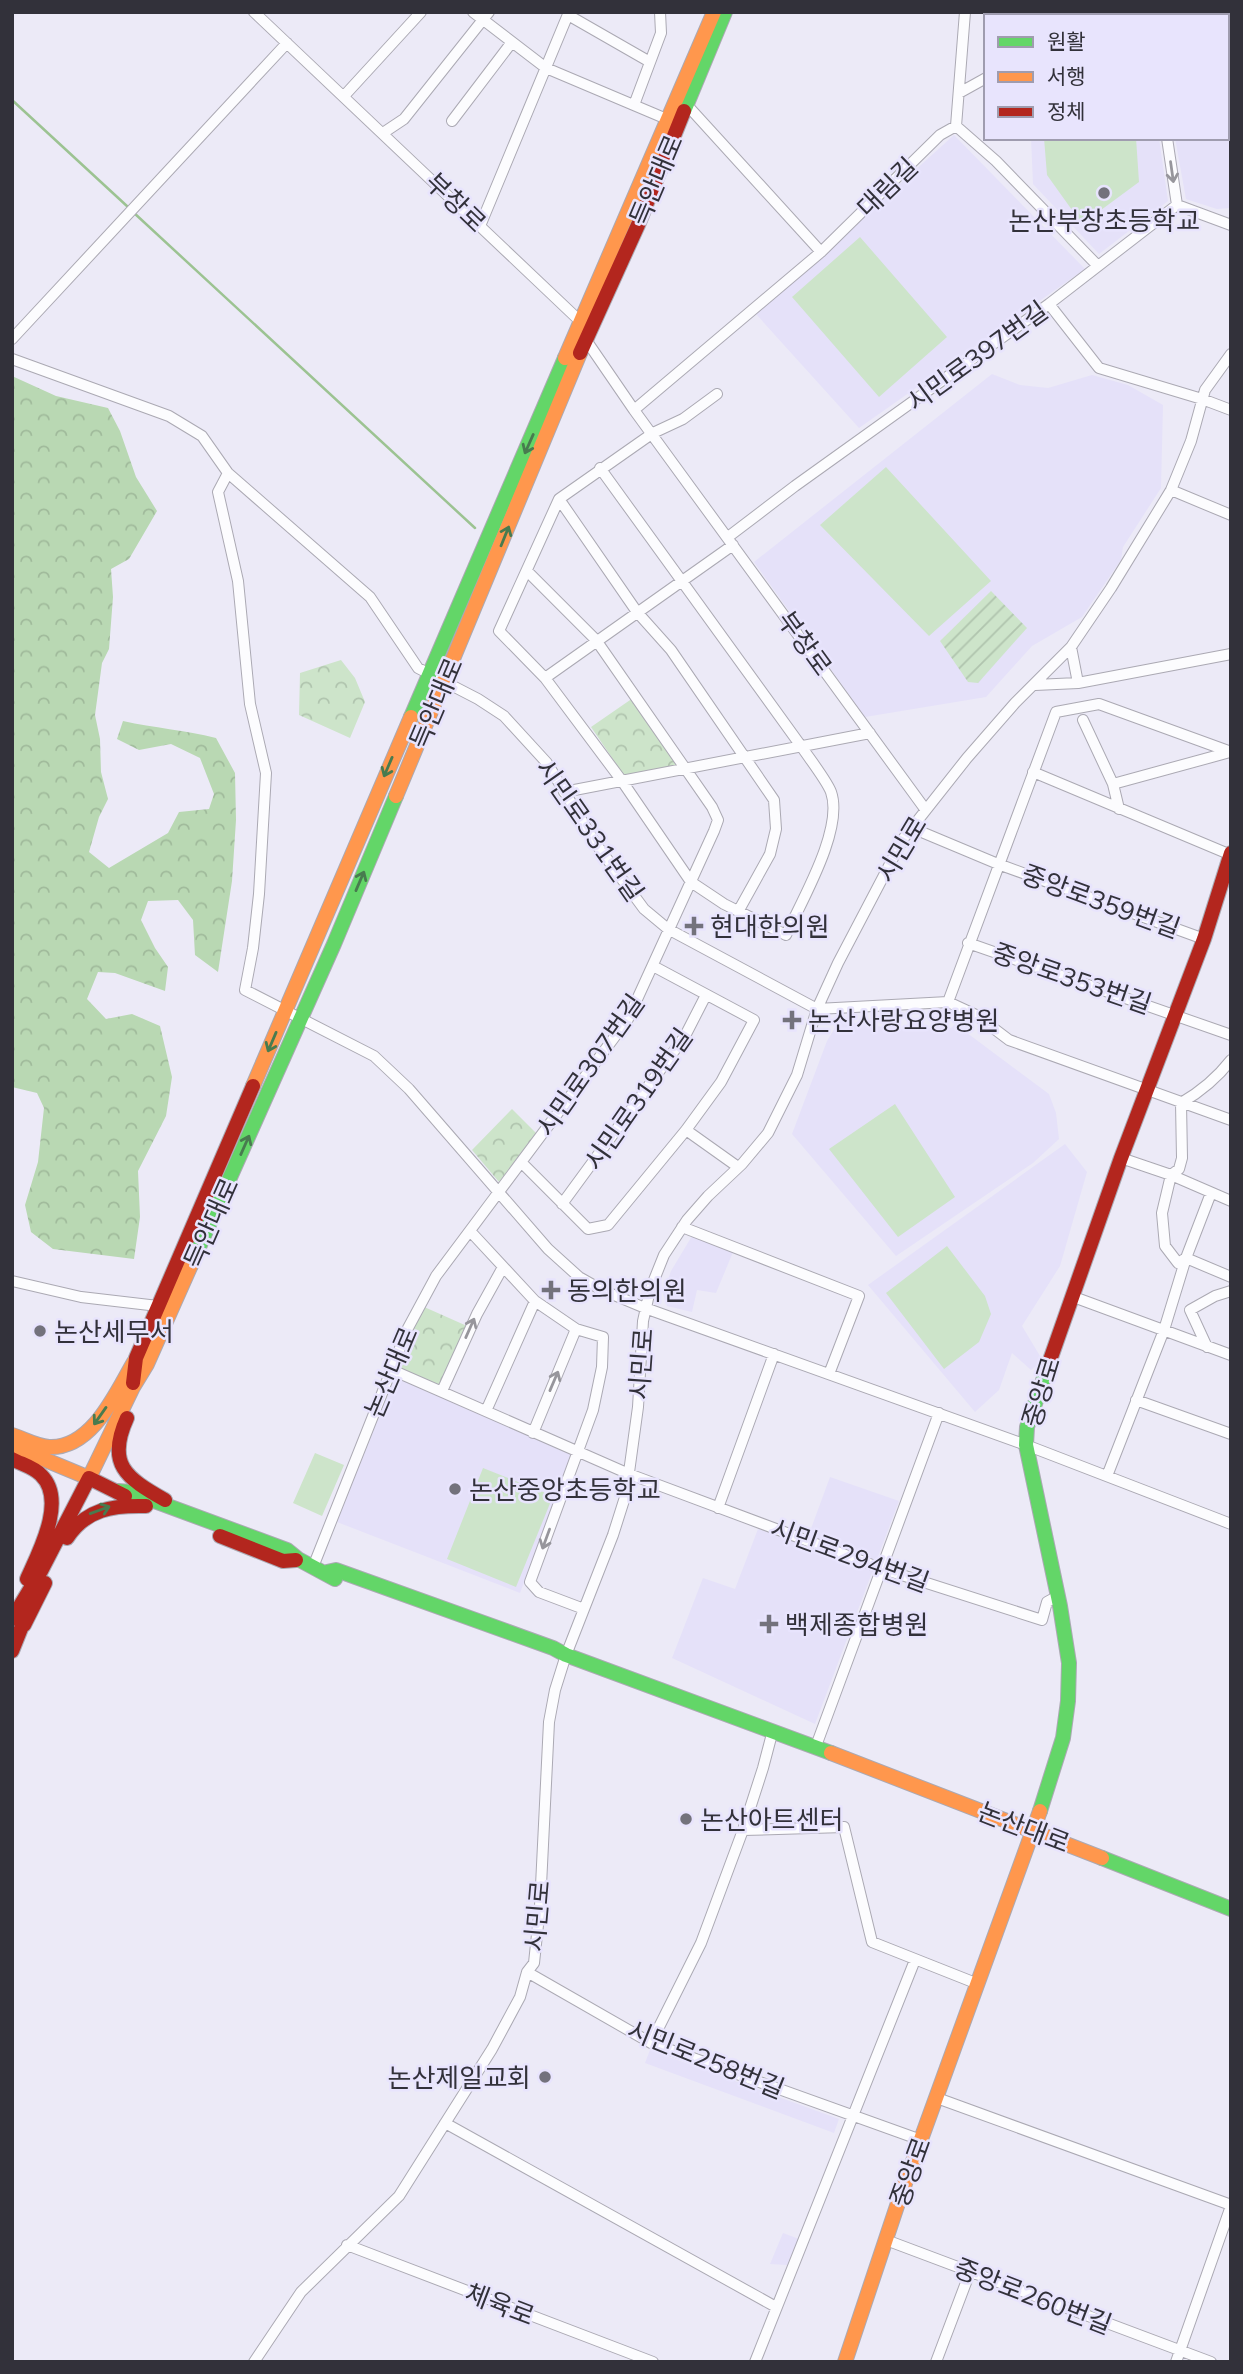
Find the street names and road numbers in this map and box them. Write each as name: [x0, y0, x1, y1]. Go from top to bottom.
street label: 득안대로: [622, 130, 690, 230]
street label: 대림길: [850, 150, 924, 224]
street label: 부창로: [419, 165, 493, 239]
street label: 시민로397번길: [900, 294, 1054, 418]
street label: 부창로: [771, 604, 839, 682]
street label: 득안대로: [402, 653, 470, 753]
street label: 시민로331번길: [529, 752, 651, 908]
street label: 시민로: [868, 810, 934, 888]
street label: 중앙로359번길: [1017, 857, 1185, 945]
street label: 중앙로353번길: [988, 935, 1156, 1021]
street label: 시민로307번길: [529, 987, 651, 1143]
street label: 시민로319번길: [577, 1021, 699, 1177]
street label: 득안대로: [176, 1173, 246, 1273]
street label: 논산대로: [357, 1322, 425, 1422]
street label: 시민로: [622, 1327, 660, 1401]
street label: 중앙로: [1015, 1353, 1067, 1431]
street label: 시민로294번길: [766, 1511, 934, 1599]
street label: 논산대로: [973, 1794, 1075, 1860]
street label: 시민로: [517, 1879, 557, 1953]
street label: 시민로258번길: [623, 2013, 789, 2105]
street label: 중앙로: [882, 2133, 938, 2211]
street label: 중앙로260번길: [949, 2251, 1117, 2341]
street label: 체육로: [461, 2276, 539, 2332]

